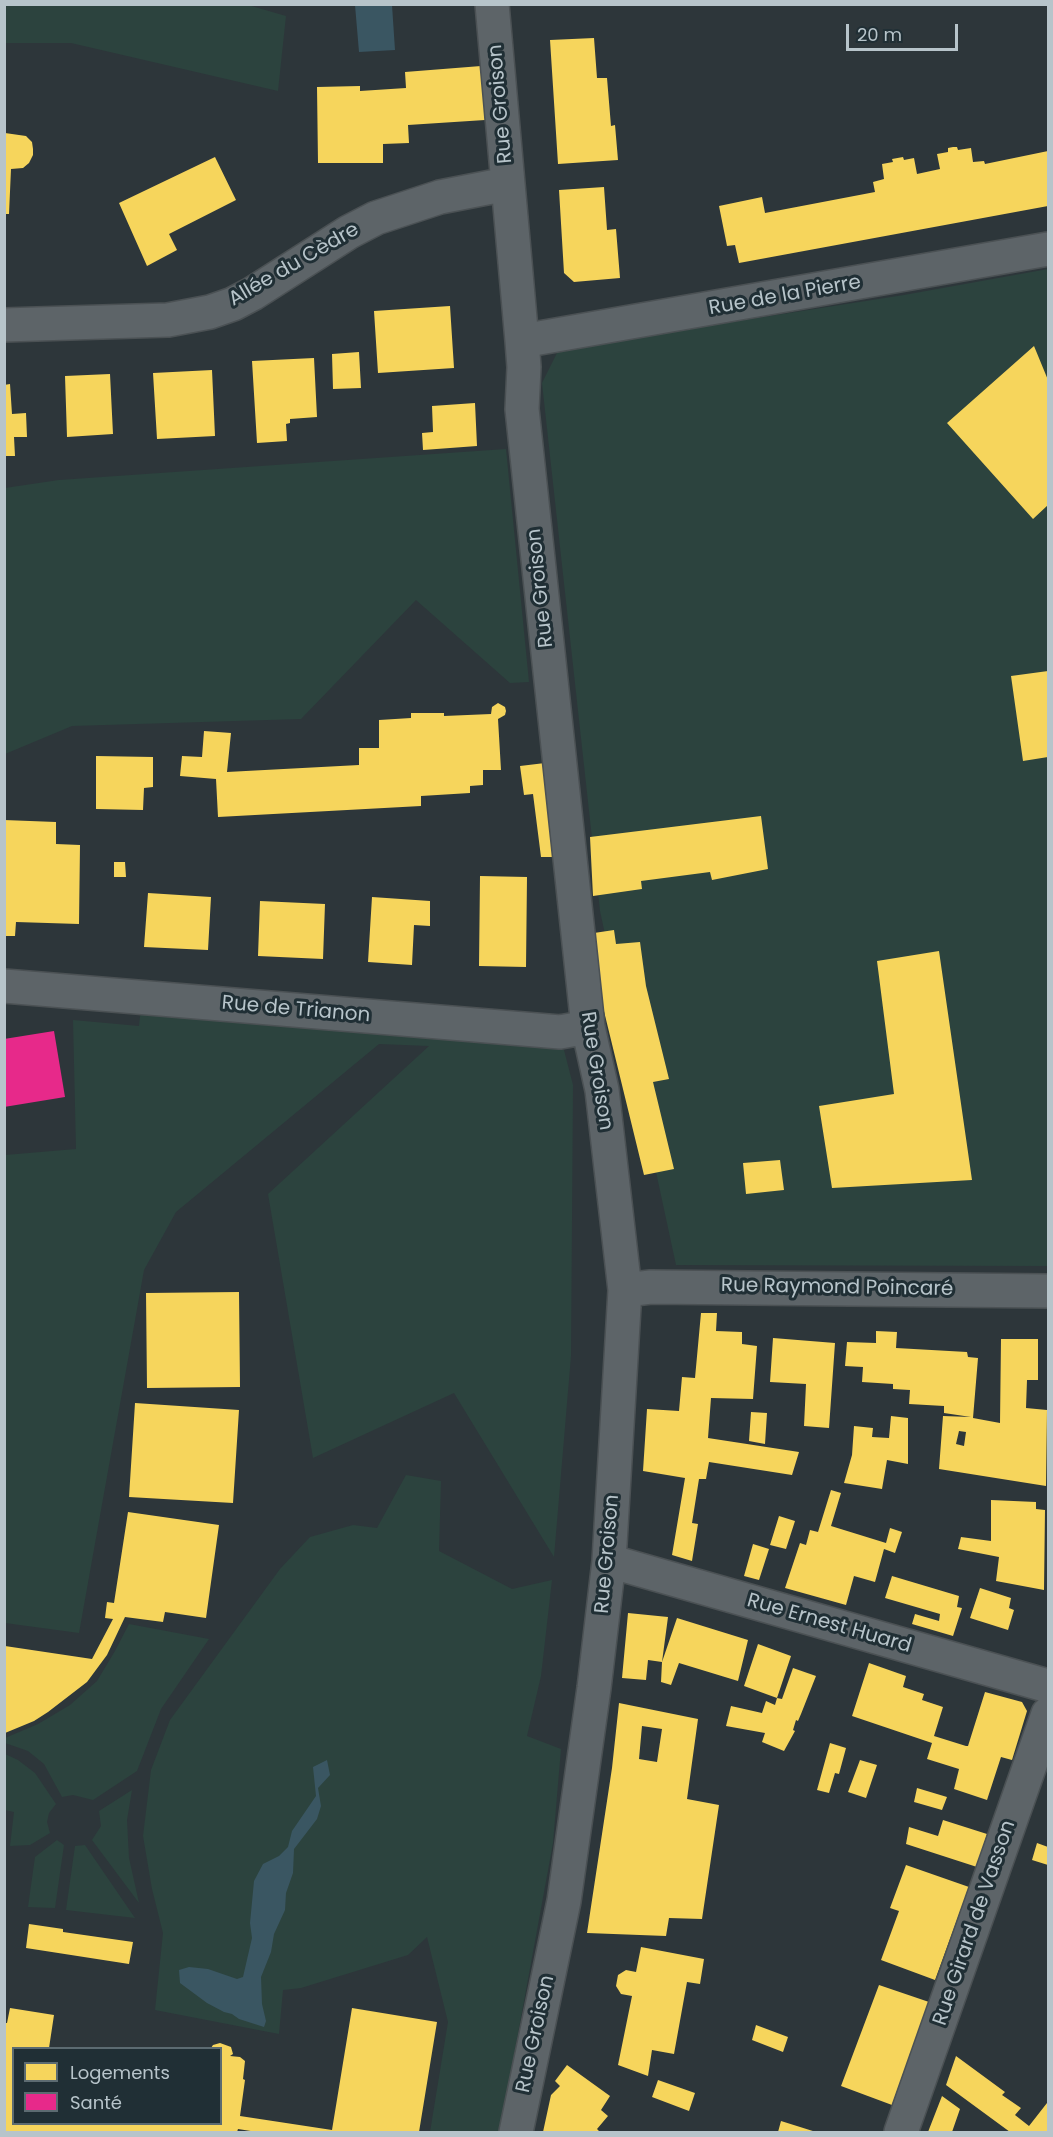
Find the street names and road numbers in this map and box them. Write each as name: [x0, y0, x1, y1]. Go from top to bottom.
street label: Rue Groison: [484, 43, 518, 165]
street label: Allée du Cèdre: [225, 218, 363, 312]
street label: Rue de la Pierre: [707, 271, 863, 321]
street label: Rue Groison: [523, 527, 559, 649]
street label: Rue de Trianon: [221, 992, 371, 1028]
street label: Rue Groison: [575, 1010, 617, 1132]
street label: Rue Raymond Poincaré: [721, 1274, 953, 1302]
street label: Rue Groison: [591, 1493, 625, 1615]
street label: Rue Ernest Huard: [744, 1589, 914, 1659]
street label: Rue Girard de Vasson: [929, 1817, 1021, 2029]
street label: Rue Groison: [512, 1973, 560, 2095]

